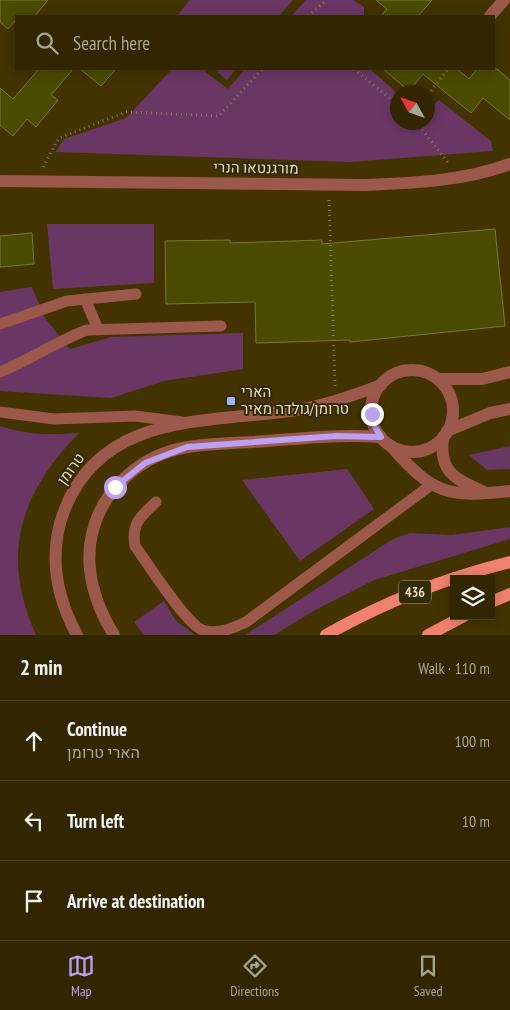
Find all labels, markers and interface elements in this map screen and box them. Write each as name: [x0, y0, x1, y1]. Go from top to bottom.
search box: [15, 15, 495, 70]
icon: search: [33, 29, 61, 57]
text: Search here: [73, 31, 150, 55]
north arrow: [390, 85, 435, 130]
street label: מורגנטאו הנרי: [213, 157, 299, 178]
place label: הארי טרומן/גולדה מאיר: [241, 382, 349, 418]
marker: הארי טרומן/גולדה מאיר: [225, 395, 237, 407]
route end: [361, 403, 384, 426]
street label: טרומן: [53, 449, 89, 488]
route start: [104, 476, 127, 499]
map controls: [450, 575, 495, 620]
button: layers: [450, 575, 495, 620]
road number: 436: [399, 580, 431, 604]
text: 2 min: [20, 654, 62, 681]
text: Walk · 110 m: [418, 658, 490, 678]
text: Continue: [67, 717, 127, 741]
icon: ahead: [20, 727, 48, 755]
text: 100 m: [455, 731, 490, 751]
text: הארי טרומן: [67, 742, 140, 762]
icon: left: [20, 807, 48, 835]
text: Turn left: [67, 809, 124, 833]
text: 10 m: [462, 811, 490, 831]
icon: arrive: [20, 887, 48, 915]
text: Arrive at destination: [67, 889, 205, 913]
tab: Map: [67, 952, 95, 1000]
tab: Directions: [230, 952, 279, 1000]
tab: Saved: [414, 952, 443, 1000]

